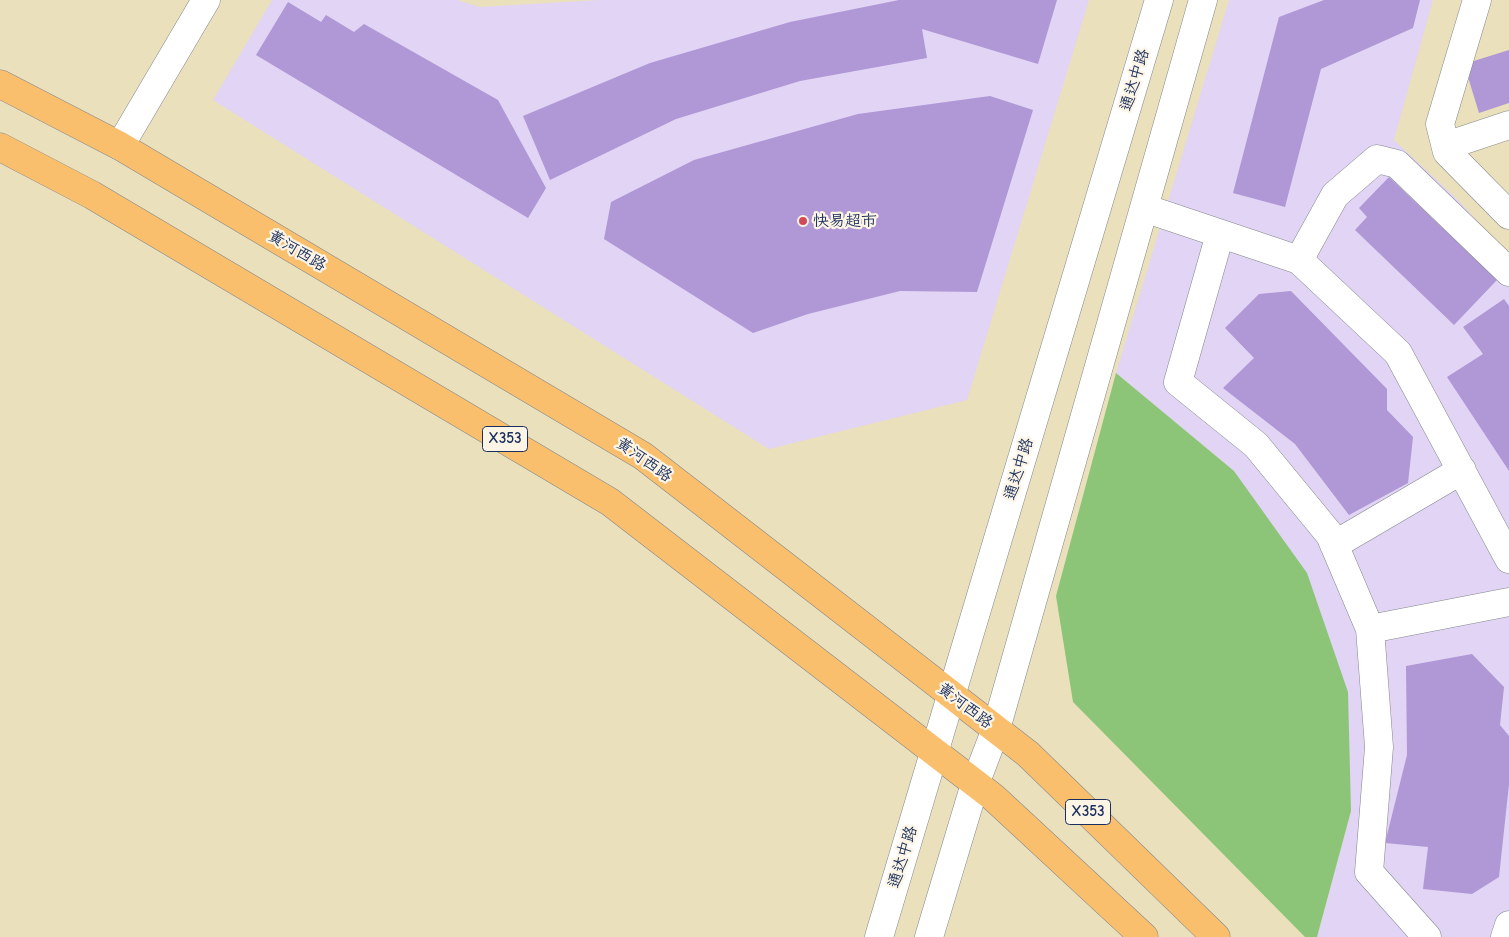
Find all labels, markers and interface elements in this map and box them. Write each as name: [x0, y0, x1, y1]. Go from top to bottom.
street label: 通达中路: [1116, 47, 1154, 113]
place label: 快易超市: [813, 211, 877, 231]
marker: 快易超市: [797, 215, 809, 227]
street label: 黄河西路: [265, 226, 329, 276]
road number: X353: [482, 426, 528, 452]
street label: 黄河西路: [612, 434, 676, 486]
street label: 通达中路: [1000, 436, 1038, 502]
street label: 黄河西路: [934, 679, 996, 733]
road number: X353: [1066, 800, 1110, 824]
street label: 通达中路: [884, 824, 922, 890]

